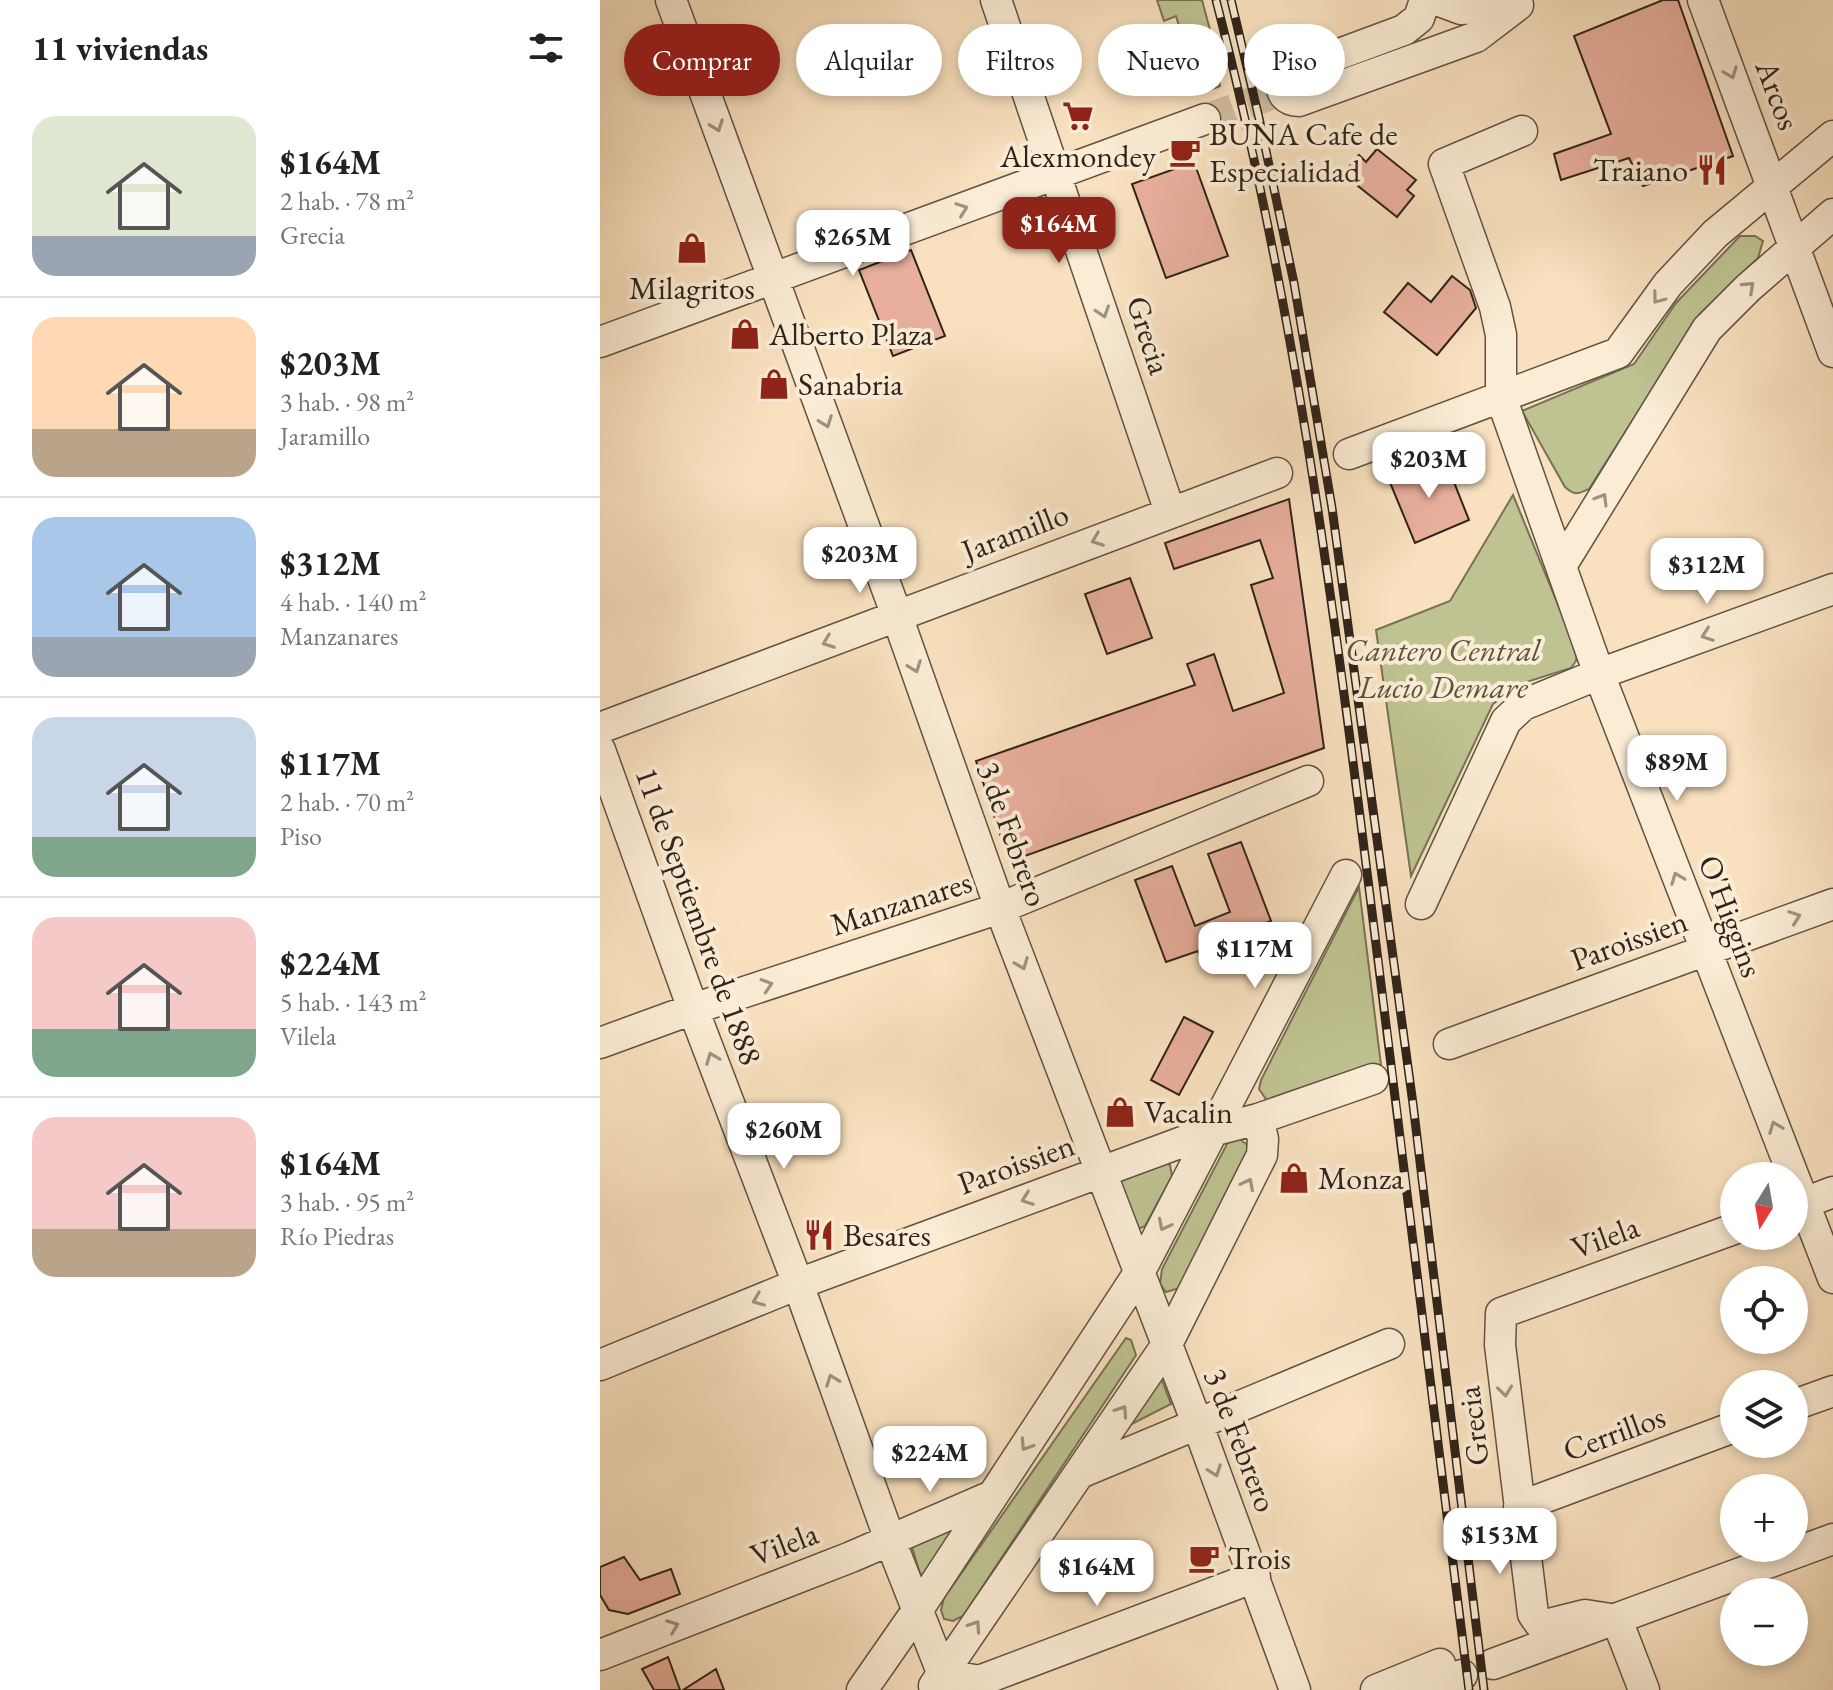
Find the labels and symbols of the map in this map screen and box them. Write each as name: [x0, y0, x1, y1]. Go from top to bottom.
street label: Arcos: [1745, 53, 1810, 136]
one-way arrow: [1721, 65, 1738, 79]
supermarket icon: Alexmondey: [1061, 99, 1095, 133]
place label: BUNA Cafe de Especialidad: [1209, 113, 1398, 192]
one-way arrow: [707, 118, 724, 132]
place label: Alexmondey: [999, 135, 1157, 177]
cafe icon: BUNA Cafe de Especialidad: [1168, 135, 1202, 169]
place label: Traiano: [1593, 149, 1688, 191]
restaurant icon: Traiano: [1695, 153, 1729, 187]
pin: $164M: [1003, 197, 1115, 265]
one-way arrow: [955, 202, 969, 218]
pin: $265M: [797, 210, 909, 278]
shop icon: Milagritos: [675, 231, 709, 265]
place label: Milagritos: [629, 267, 755, 309]
one-way arrow: [1740, 281, 1754, 296]
one-way arrow: [1653, 289, 1667, 304]
street label: Grecia: [1117, 291, 1181, 380]
one-way arrow: [1094, 305, 1110, 318]
place label: Alberto Plaza: [768, 313, 933, 355]
shop icon: Alberto Plaza: [728, 317, 762, 351]
place label: Sanabria: [798, 363, 903, 405]
shop icon: Sanabria: [757, 367, 791, 401]
one-way arrow: [816, 415, 833, 429]
pin: $203M: [1373, 432, 1485, 500]
street label: Jaramillo: [953, 492, 1074, 573]
one-way arrow: [1592, 493, 1608, 508]
pin: $203M: [804, 527, 916, 595]
one-way arrow: [1091, 530, 1105, 547]
pin: $312M: [1651, 538, 1763, 606]
one-way arrow: [1701, 625, 1715, 642]
park label: Cantero Central Lucio Demare: [1345, 629, 1542, 708]
one-way arrow: [822, 632, 836, 649]
one-way arrow: [905, 659, 921, 673]
pin: $89M: [1630, 735, 1724, 803]
street label: 3 de Febrero: [967, 756, 1059, 912]
street label: 11 de Septiembre de 1888: [626, 761, 772, 1071]
street label: O'Higgins: [1689, 849, 1773, 983]
street label: Manzanares: [825, 860, 977, 946]
one-way arrow: [1670, 871, 1687, 885]
street label: Paroissien: [1565, 900, 1693, 980]
one-way arrow: [1788, 910, 1802, 927]
pin: $117M: [1199, 922, 1311, 990]
one-way arrow: [1012, 956, 1029, 970]
one-way arrow: [759, 978, 773, 994]
one-way arrow: [705, 1052, 722, 1066]
place label: Vacalin: [1144, 1091, 1233, 1133]
shop icon: Vacalin: [1103, 1095, 1137, 1129]
pin: $260M: [728, 1103, 840, 1171]
one-way arrow: [1768, 1121, 1785, 1135]
street label: Paroissien: [952, 1124, 1080, 1204]
place label: Monza: [1318, 1157, 1404, 1199]
shop icon: Monza: [1277, 1161, 1311, 1195]
north arrow: [1720, 1162, 1808, 1250]
one-way arrow: [1238, 1178, 1253, 1193]
one-way arrow: [1021, 1189, 1035, 1206]
street label: Vilela: [1565, 1205, 1645, 1269]
place label: Besares: [843, 1214, 931, 1256]
one-way arrow: [1158, 1217, 1174, 1232]
restaurant icon: Besares: [802, 1218, 836, 1252]
one-way arrow: [752, 1290, 766, 1307]
street label: 3 de Febrero: [1194, 1362, 1288, 1518]
one-way arrow: [826, 1374, 842, 1388]
street label: Grecia: [1447, 1384, 1499, 1468]
one-way arrow: [1497, 1385, 1514, 1398]
street label: Cerrillos: [1557, 1395, 1671, 1471]
one-way arrow: [1112, 1406, 1127, 1420]
pin: $224M: [874, 1426, 986, 1494]
one-way arrow: [1020, 1436, 1035, 1451]
one-way arrow: [1205, 1463, 1222, 1477]
pin: $153M: [1444, 1508, 1556, 1576]
street label: Vilela: [744, 1512, 824, 1576]
place label: Trois: [1228, 1537, 1291, 1579]
pin: $164M: [1041, 1540, 1153, 1608]
cafe icon: Trois: [1187, 1541, 1221, 1575]
one-way arrow: [665, 1619, 679, 1636]
one-way arrow: [965, 1620, 980, 1635]

